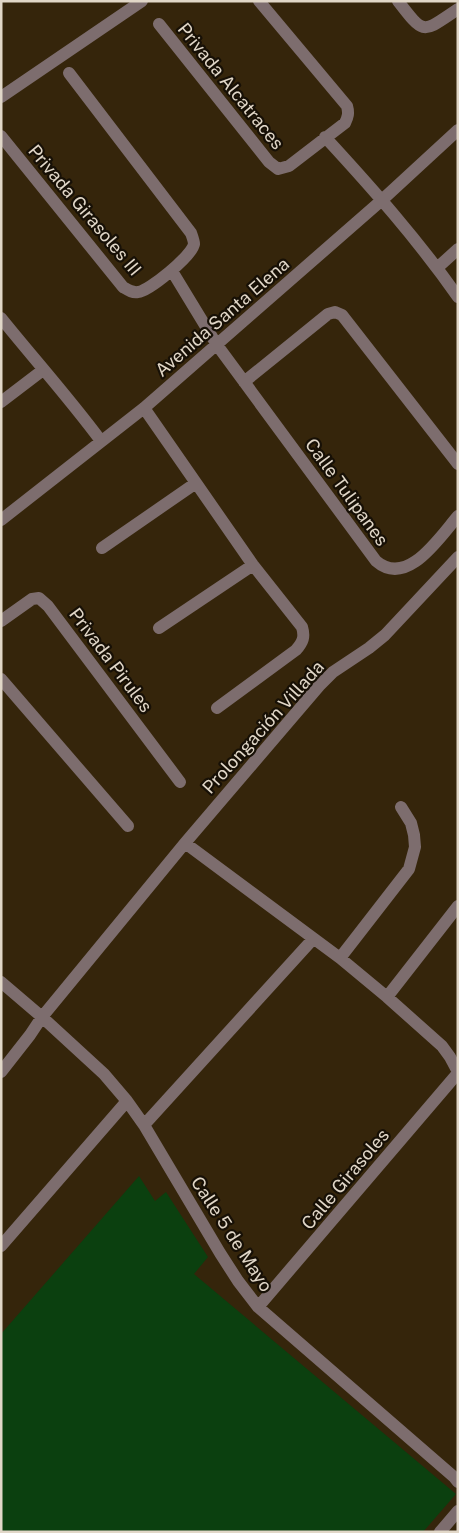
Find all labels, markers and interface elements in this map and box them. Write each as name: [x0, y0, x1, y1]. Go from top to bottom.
street label: Privada Alcatraces: [174, 19, 288, 153]
street label: Privada Girasoles III: [24, 140, 146, 280]
street label: Avenida Santa Elena: [151, 253, 293, 381]
street label: Calle Tulipanes: [301, 434, 393, 550]
street label: Privada Pirules: [65, 604, 157, 716]
street label: Prolongación Villada: [198, 656, 328, 798]
street label: Calle Girasoles: [297, 1124, 393, 1234]
street label: Calle 5 de Mayo: [187, 1173, 277, 1295]

